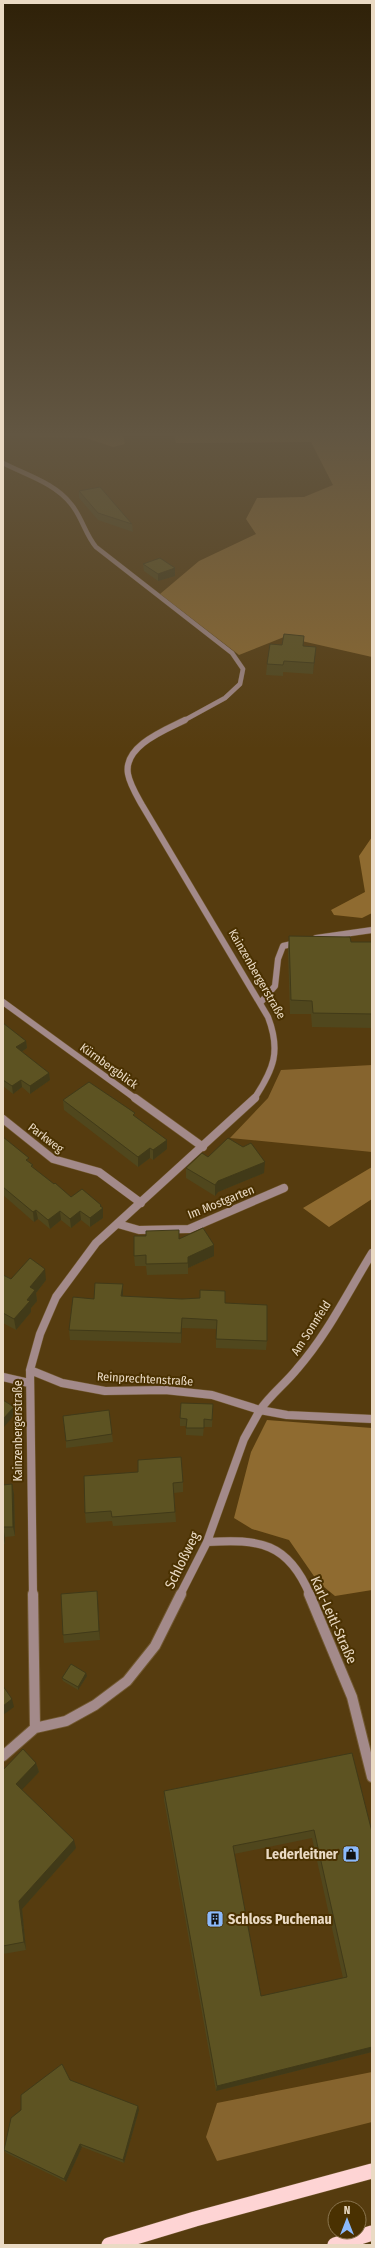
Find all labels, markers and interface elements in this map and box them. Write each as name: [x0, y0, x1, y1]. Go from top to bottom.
street label: Kainzenbergerstraße: [226, 927, 288, 1021]
street label: Kürnbergblick: [77, 1040, 141, 1092]
street label: Parkweg: [26, 1120, 67, 1156]
street label: Im Mostgarten: [186, 1182, 256, 1222]
street label: Am Sonnfeld: [288, 1298, 334, 1358]
street label: Reinprechtenstraße: [97, 1369, 194, 1389]
street label: Kainzenbergerstraße: [11, 1380, 25, 1482]
street label: Schloßweg: [161, 1529, 204, 1592]
street label: Karl-Leitl-Straße: [307, 1574, 360, 1667]
shop icon: Lederleitner: [341, 1844, 361, 1864]
place label: Lederleitner: [266, 1846, 339, 1863]
building icon: Schloss Puchenau: [205, 1909, 225, 1929]
place label: Schloss Puchenau: [228, 1911, 332, 1928]
north arrow: [327, 2200, 367, 2240]
text: N: [344, 2204, 350, 2217]

